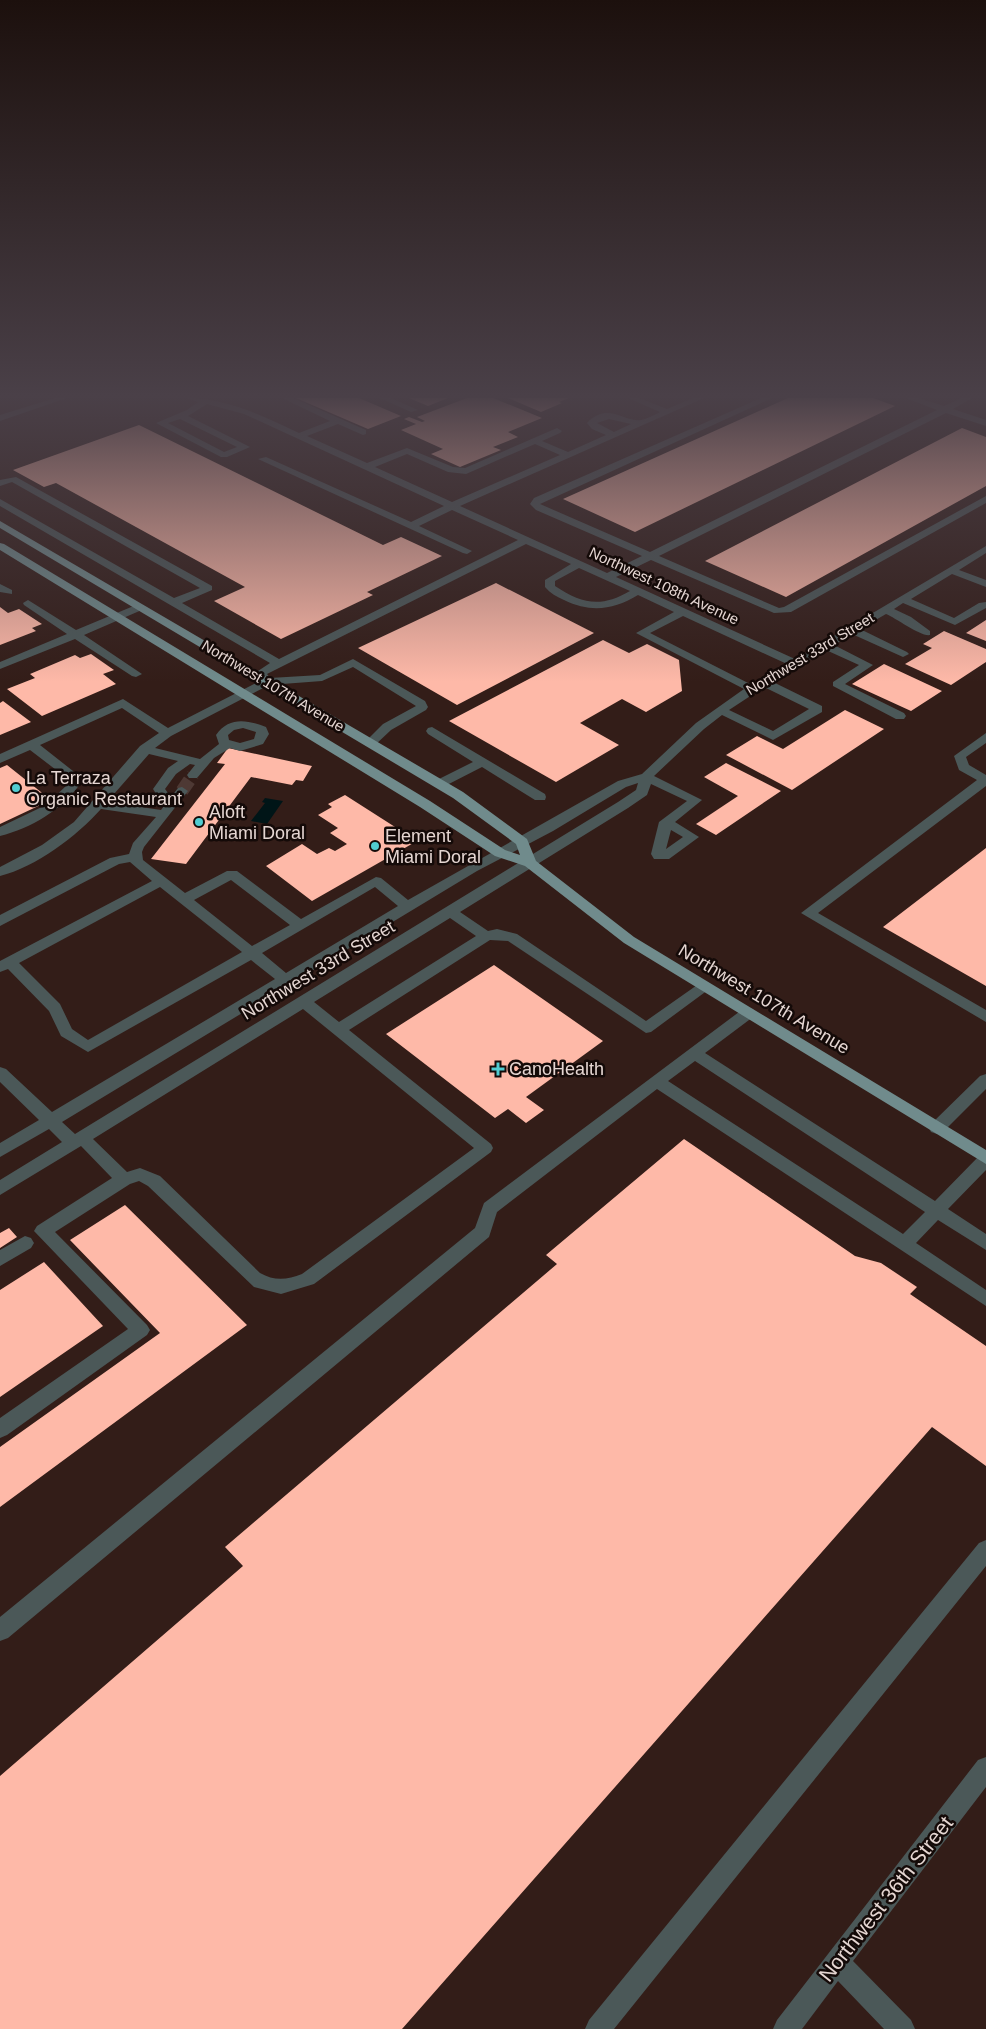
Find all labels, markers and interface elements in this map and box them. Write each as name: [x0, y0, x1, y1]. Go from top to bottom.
street label: Northwest 108th Avenue: [587, 543, 742, 628]
street label: Northwest 33rd Street: [743, 608, 877, 698]
street label: Northwest 107th Avenue: [199, 636, 348, 735]
place label: La Terraza Organic Restaurant: [26, 768, 182, 809]
marker: La Terraza Organic Restaurant: [10, 782, 22, 794]
place label: Aloft Miami Doral: [209, 802, 305, 843]
marker: Aloft Miami Doral: [193, 816, 205, 828]
place label: Element Miami Doral: [385, 826, 481, 867]
marker: Element Miami Doral: [369, 840, 381, 852]
street label: Northwest 33rd Street: [238, 916, 398, 1024]
street label: Northwest 107th Avenue: [675, 940, 853, 1058]
place label: CanoHealth: [509, 1059, 604, 1079]
marker: CanoHealth: [491, 1062, 505, 1076]
street label: Northwest 36th Street: [814, 1811, 957, 1986]

